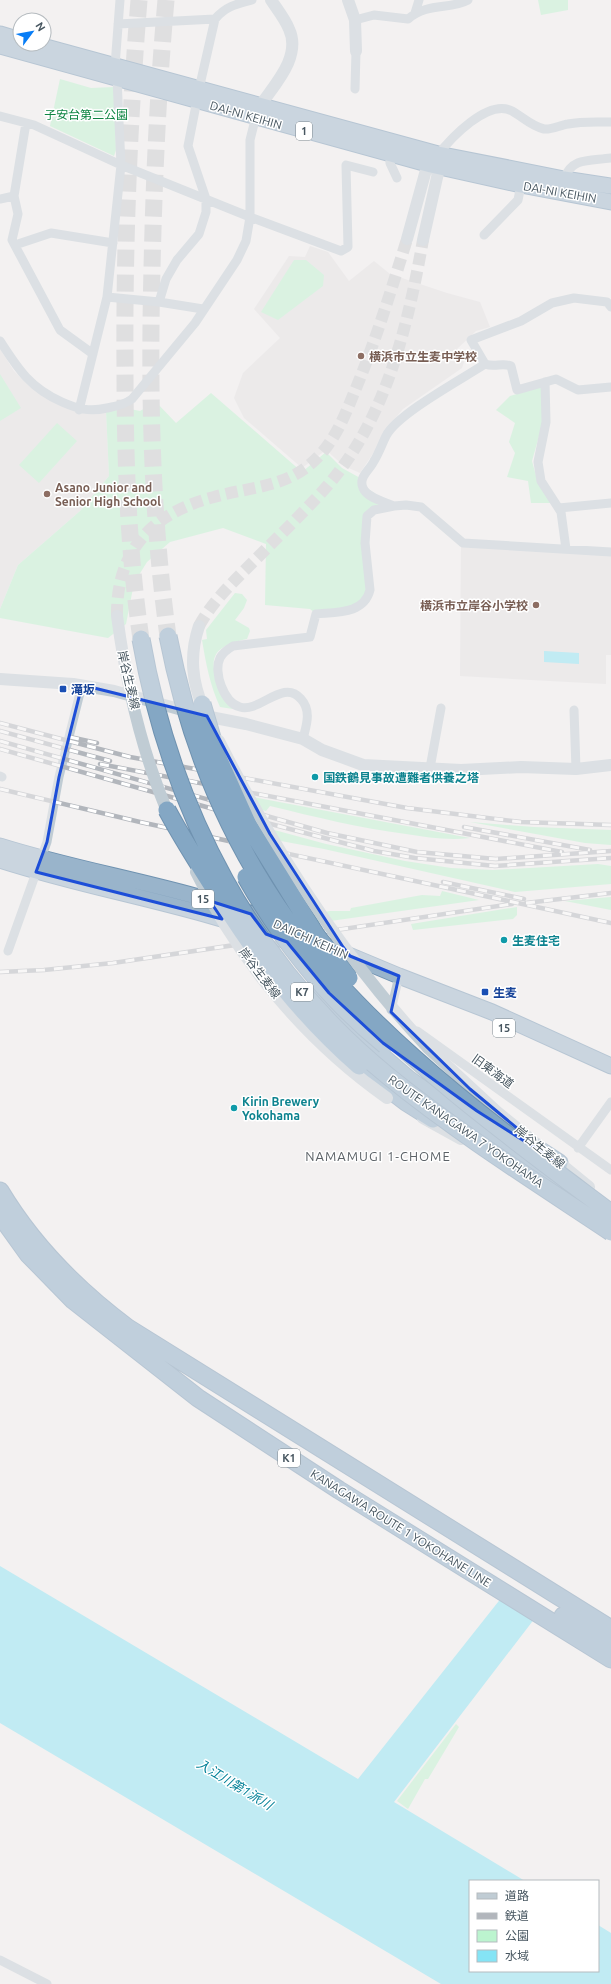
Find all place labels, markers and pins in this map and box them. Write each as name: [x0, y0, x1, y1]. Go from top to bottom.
place label: 横浜市立生麦中学校: [369, 350, 477, 363]
marker: 横浜市立生麦中学校: [356, 351, 366, 361]
place label: Asano Junior and Senior High School: [55, 481, 161, 508]
marker: Asano Junior and Senior High School: [42, 489, 52, 499]
place label: 横浜市立岸谷小学校: [420, 599, 528, 612]
marker: 横浜市立岸谷小学校: [531, 600, 541, 610]
place label: 滝坂: [71, 683, 95, 696]
marker: 滝坂: [58, 684, 68, 694]
place label: 国鉄鶴見事故遭難者供養之塔: [323, 771, 479, 784]
marker: 国鉄鶴見事故遭難者供養之塔: [310, 772, 320, 782]
place label: 生麦住宅: [512, 934, 560, 947]
marker: 生麦住宅: [499, 935, 509, 945]
place label: 生麦: [493, 986, 517, 999]
marker: 生麦: [480, 987, 490, 997]
place label: Kirin Brewery Yokohama: [242, 1095, 320, 1122]
marker: Kirin Brewery Yokohama: [229, 1103, 239, 1113]

